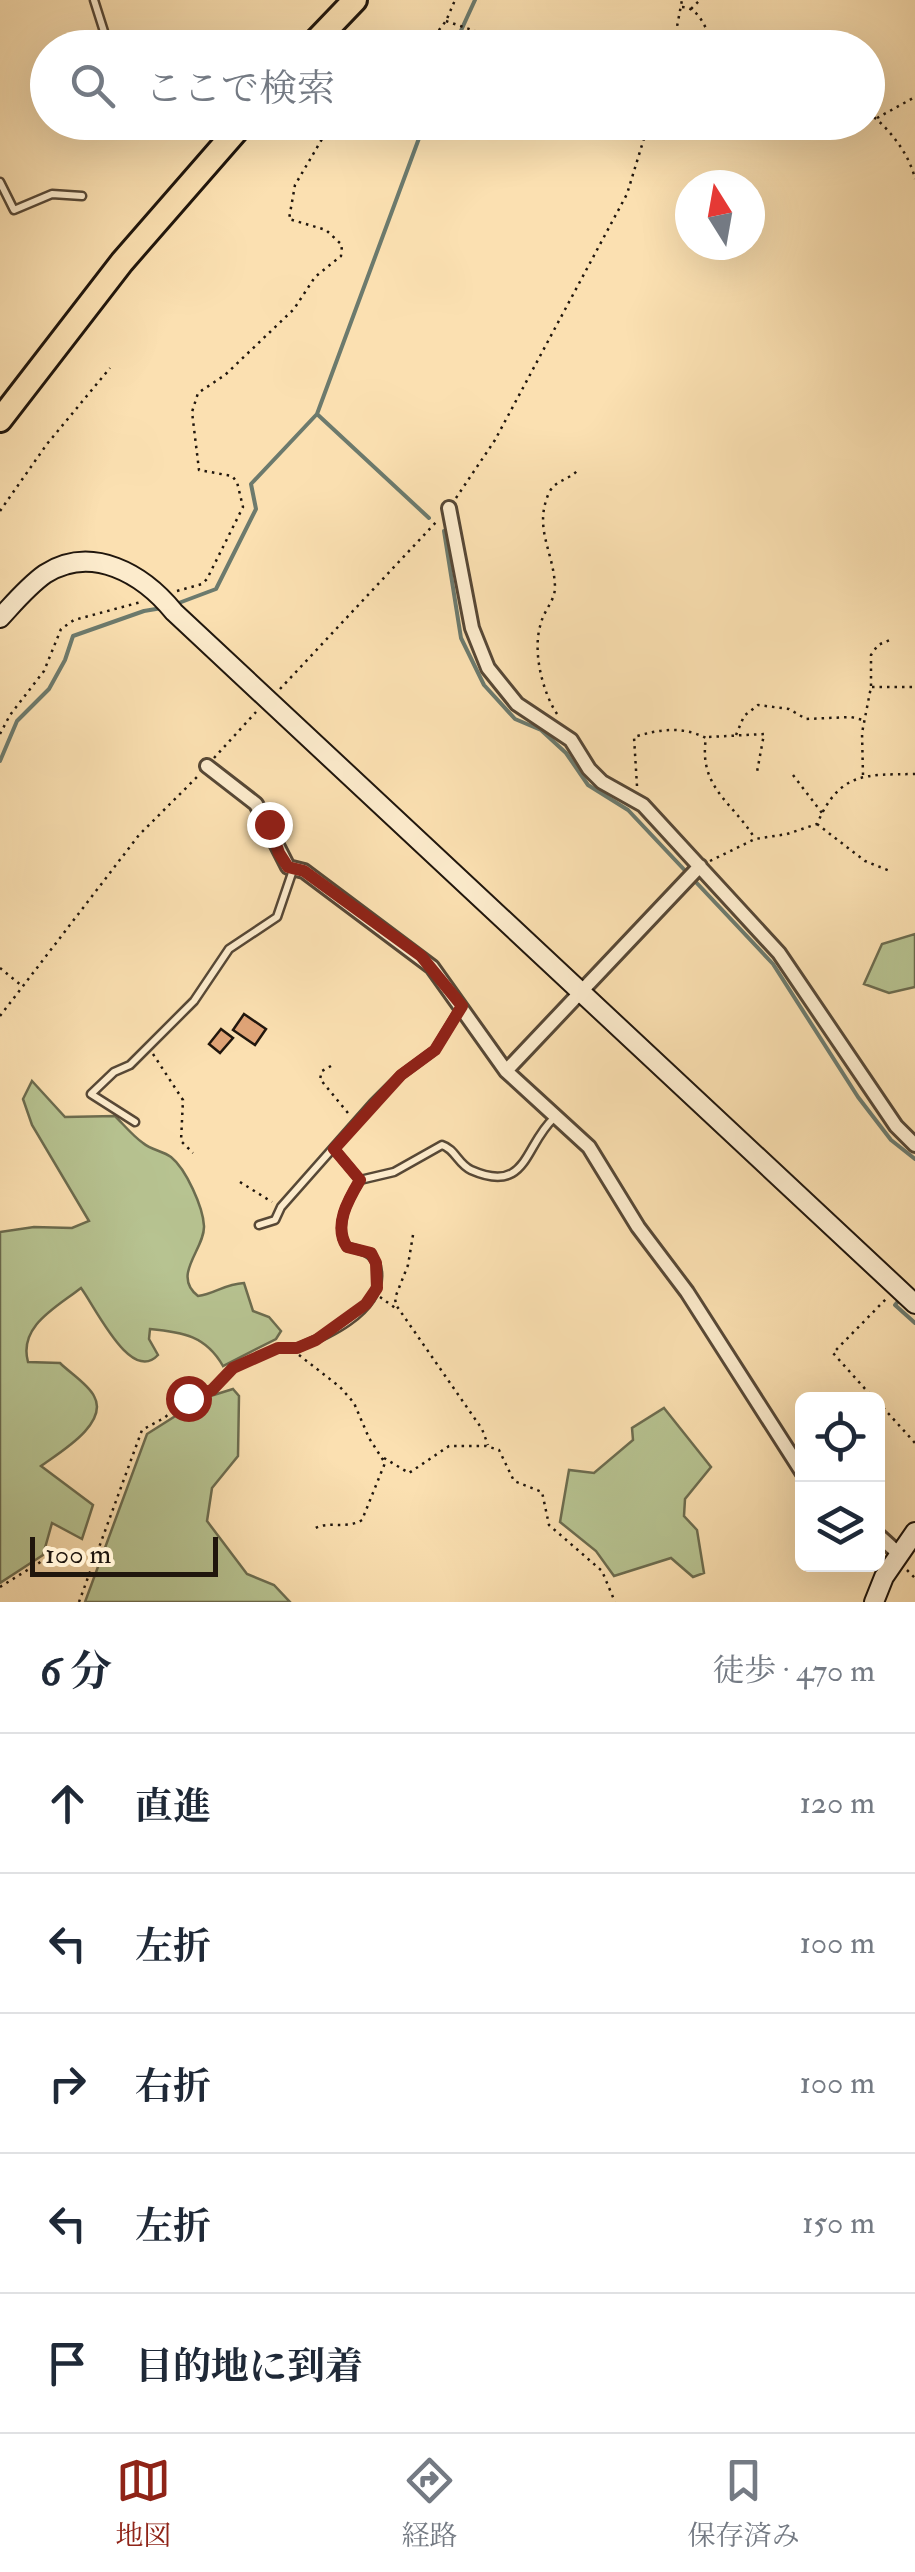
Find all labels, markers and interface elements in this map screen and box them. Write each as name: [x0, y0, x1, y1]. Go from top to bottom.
search box: [30, 30, 885, 140]
icon: search: [65, 58, 120, 113]
text: ここで検索: [145, 65, 335, 113]
north arrow: [675, 170, 765, 260]
route end: [247, 802, 293, 848]
route start: [166, 1376, 212, 1422]
map controls: [795, 1392, 885, 1572]
button: locate: [795, 1392, 885, 1482]
button: layers: [795, 1482, 885, 1572]
scale bar: [30, 1532, 218, 1576]
text: 100 m: [45, 1537, 111, 1572]
text: 6 分: [40, 1646, 112, 1698]
text: 徒歩 · 470 m: [712, 1651, 875, 1691]
icon: ahead: [40, 1776, 95, 1831]
text: 直進: [135, 1783, 211, 1831]
text: 120 m: [799, 1783, 875, 1823]
icon: left: [40, 1916, 95, 1971]
text: 左折: [135, 1923, 211, 1971]
text: 100 m: [799, 1923, 875, 1963]
icon: right: [40, 2056, 95, 2111]
text: 右折: [135, 2063, 211, 2111]
text: 100 m: [799, 2063, 875, 2103]
icon: left: [40, 2196, 95, 2251]
text: 左折: [135, 2203, 211, 2251]
text: 150 m: [802, 2203, 875, 2243]
icon: arrive: [40, 2336, 95, 2391]
text: 目的地に到着: [135, 2343, 363, 2391]
tab: 地図: [115, 2453, 171, 2554]
tab: 経路: [401, 2453, 458, 2554]
tab: 保存済み: [688, 2453, 800, 2554]

